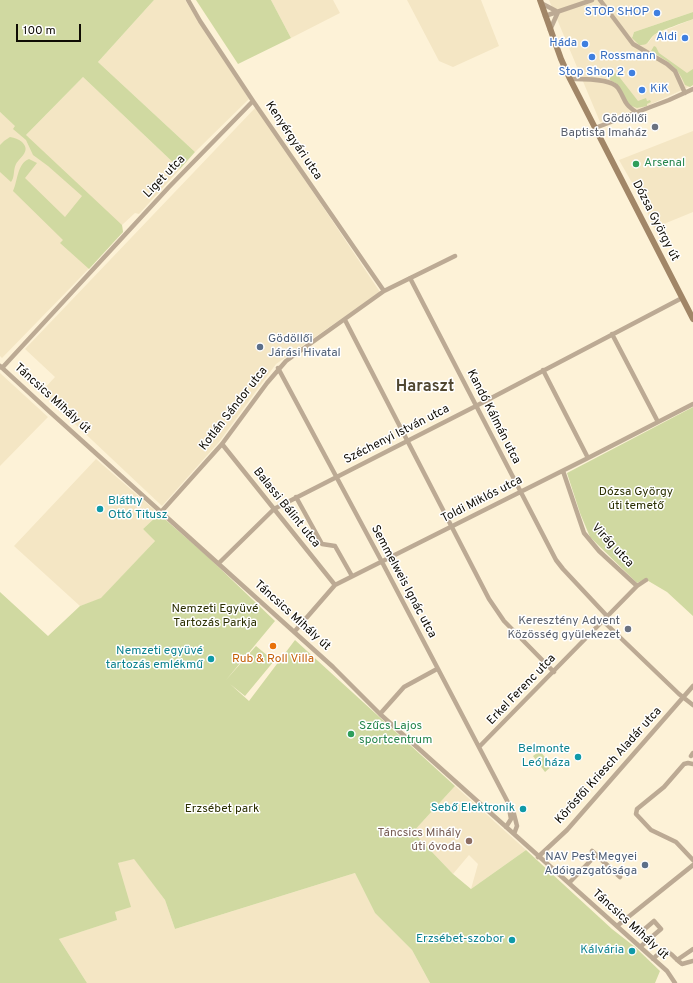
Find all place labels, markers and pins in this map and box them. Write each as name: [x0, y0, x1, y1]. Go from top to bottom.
place label: STOP SHOP: [585, 6, 649, 20]
marker: STOP SHOP: [652, 8, 662, 18]
place label: Aldi: [656, 31, 677, 45]
marker: Aldi: [680, 33, 690, 43]
place label: Háda: [549, 37, 577, 51]
marker: Háda: [580, 39, 590, 49]
place label: Rossmann: [600, 50, 656, 64]
marker: Rossmann: [587, 52, 597, 62]
place label: Stop Shop 2: [559, 66, 624, 80]
marker: Stop Shop 2: [627, 68, 637, 78]
place label: KiK: [650, 83, 669, 97]
marker: KiK: [637, 85, 647, 95]
place label: Gödöllői Baptista Imaház: [560, 113, 647, 141]
marker: Gödöllői Baptista Imaház: [650, 122, 660, 132]
place label: Arsenal: [644, 157, 685, 171]
marker: Arsenal: [631, 159, 641, 169]
place label: Gödöllői Járási Hivatal: [268, 333, 341, 361]
marker: Gödöllői Járási Hivatal: [255, 342, 265, 352]
place label: Bláthy Ottó Titusz: [108, 495, 168, 523]
marker: Bláthy Ottó Titusz: [95, 504, 105, 514]
place label: Keresztény Advent Közösség gyülekezet: [507, 615, 620, 643]
marker: Keresztény Advent Közösség gyülekezet: [623, 624, 633, 634]
marker: Rub & Roll Villa: [268, 641, 278, 651]
place label: Nemzeti együvé tartozás emlékmű: [106, 645, 203, 673]
place label: Rub & Roll Villa: [232, 653, 314, 667]
marker: Nemzeti együvé tartozás emlékmű: [206, 654, 216, 664]
place label: Szűcs Lajos sportcentrum: [359, 720, 432, 748]
marker: Szűcs Lajos sportcentrum: [346, 729, 356, 739]
place label: Belmonte Leó háza: [518, 743, 570, 771]
marker: Belmonte Leó háza: [573, 752, 583, 762]
place label: Sebő Elektronik: [431, 802, 515, 816]
marker: Sebő Elektronik: [518, 804, 528, 814]
place label: Táncsics Mihály úti óvoda: [377, 827, 461, 855]
marker: Táncsics Mihály úti óvoda: [464, 836, 474, 846]
place label: NAV Pest Megyei Adóigazgatósága: [544, 851, 637, 879]
marker: NAV Pest Megyei Adóigazgatósága: [640, 860, 650, 870]
place label: Erzsébet-szobor: [416, 933, 504, 947]
marker: Erzsébet-szobor: [507, 935, 517, 945]
place label: Kálvária: [580, 944, 624, 958]
marker: Kálvária: [627, 946, 637, 956]

